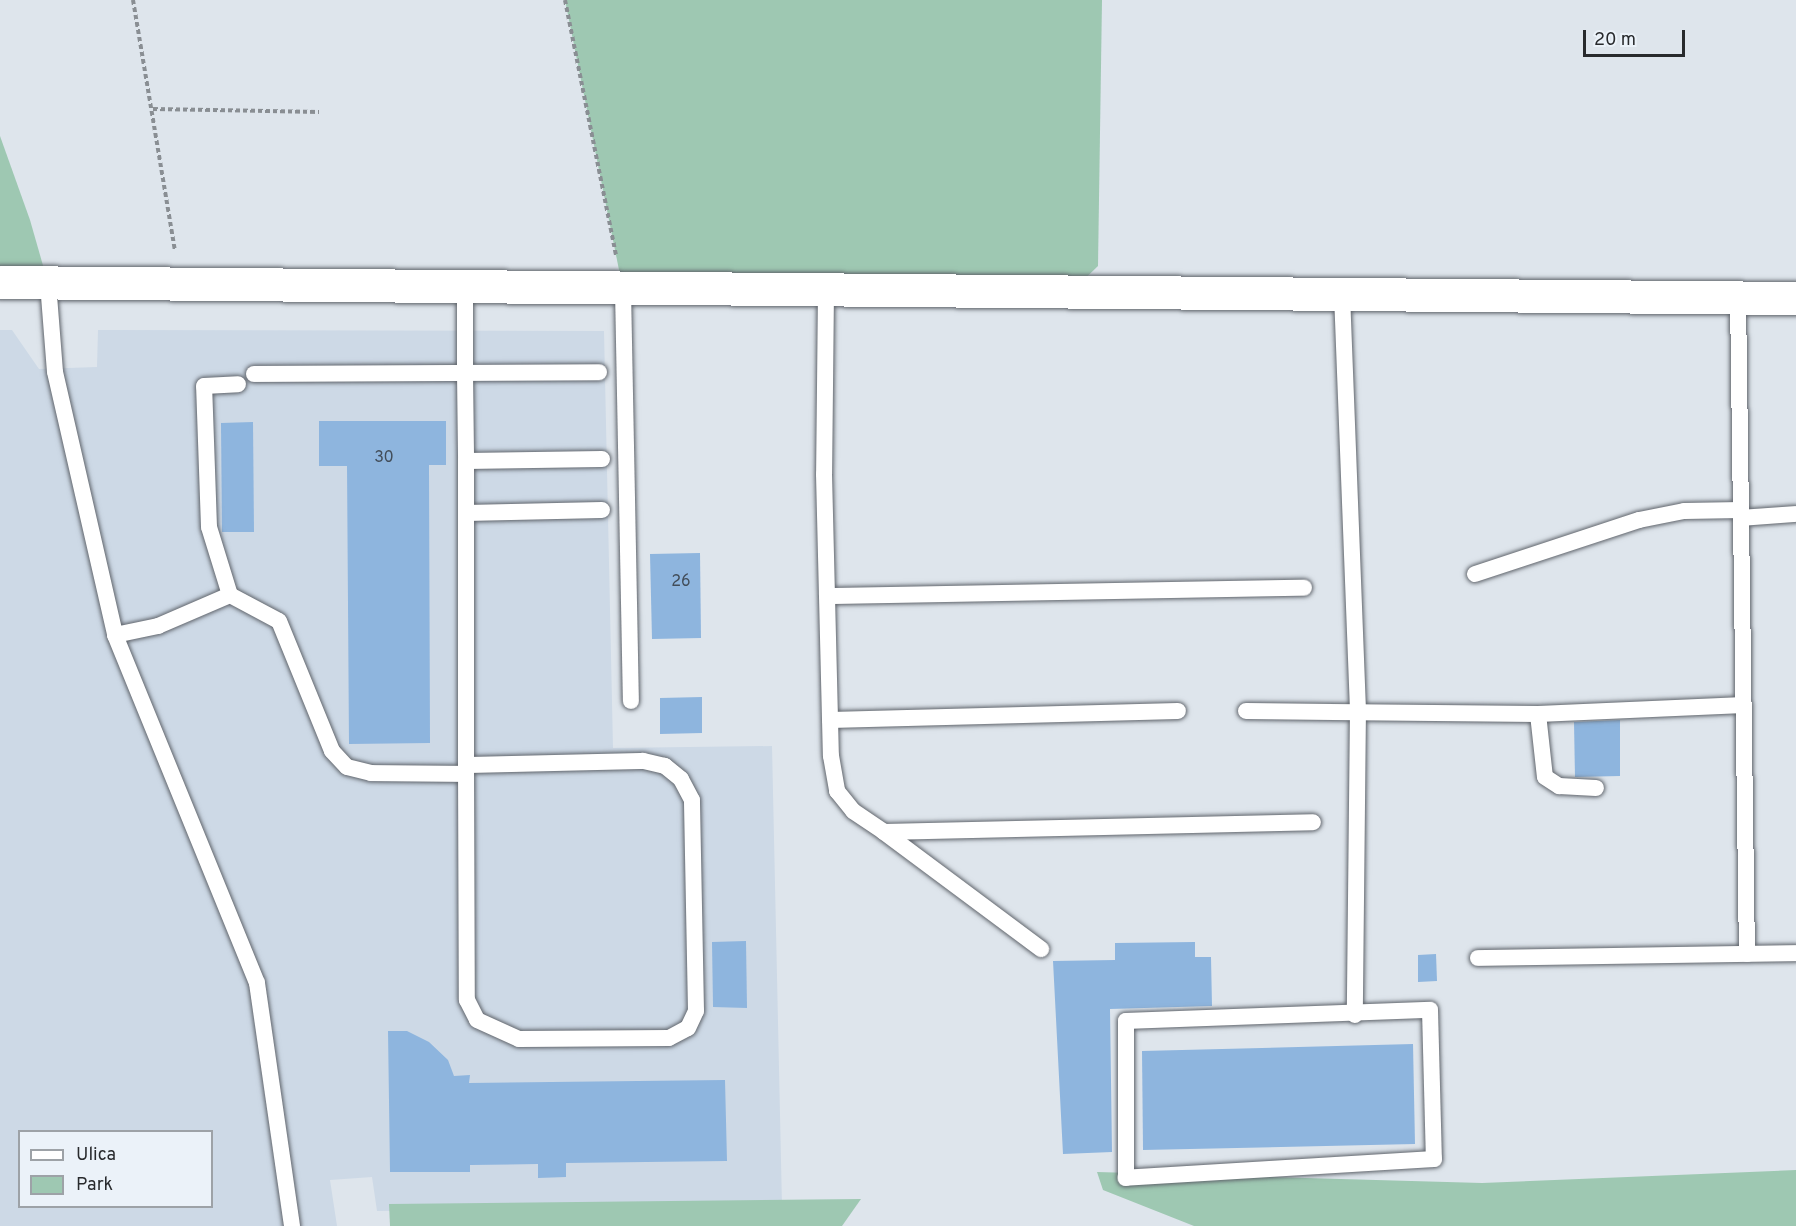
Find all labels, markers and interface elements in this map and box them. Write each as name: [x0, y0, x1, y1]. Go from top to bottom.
scale bar: [1586, 18, 1688, 56]
text: 20 m: [1594, 29, 1636, 52]
house number: 30: [374, 448, 394, 468]
house number: 26: [671, 572, 691, 592]
legend: [18, 1130, 213, 1208]
text: Ulica: [76, 1144, 116, 1167]
text: Park: [76, 1174, 113, 1197]

